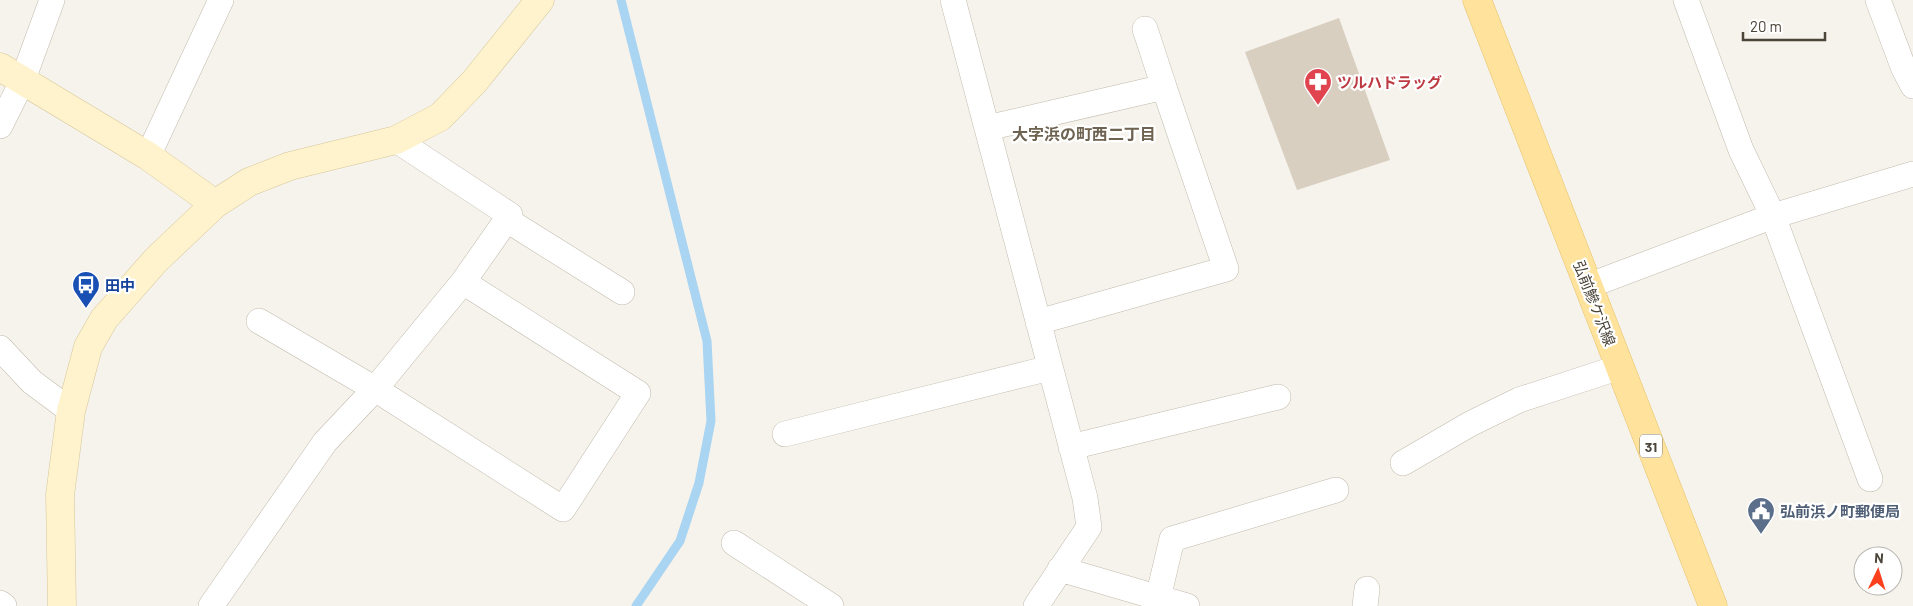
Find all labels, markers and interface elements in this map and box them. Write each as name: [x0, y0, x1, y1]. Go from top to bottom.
scale bar: [1743, 10, 1826, 42]
text: 20 m: [1750, 17, 1782, 35]
pharmacy icon: ツルハドラッグ: [1303, 67, 1333, 106]
place label: ツルハドラッグ: [1337, 73, 1442, 91]
district label: 大字浜の町西二丁目: [1012, 124, 1156, 143]
street label: 弘前鰺ケ沢線: [1570, 258, 1620, 348]
bus stop icon: 田中: [71, 270, 101, 309]
place label: 田中: [105, 276, 135, 294]
road number: 31: [1640, 434, 1662, 458]
public building icon: 弘前浜ノ町郵便局: [1746, 496, 1776, 535]
place label: 弘前浜ノ町郵便局: [1780, 502, 1900, 520]
north arrow: [1853, 546, 1903, 596]
text: N: [1874, 549, 1884, 566]

